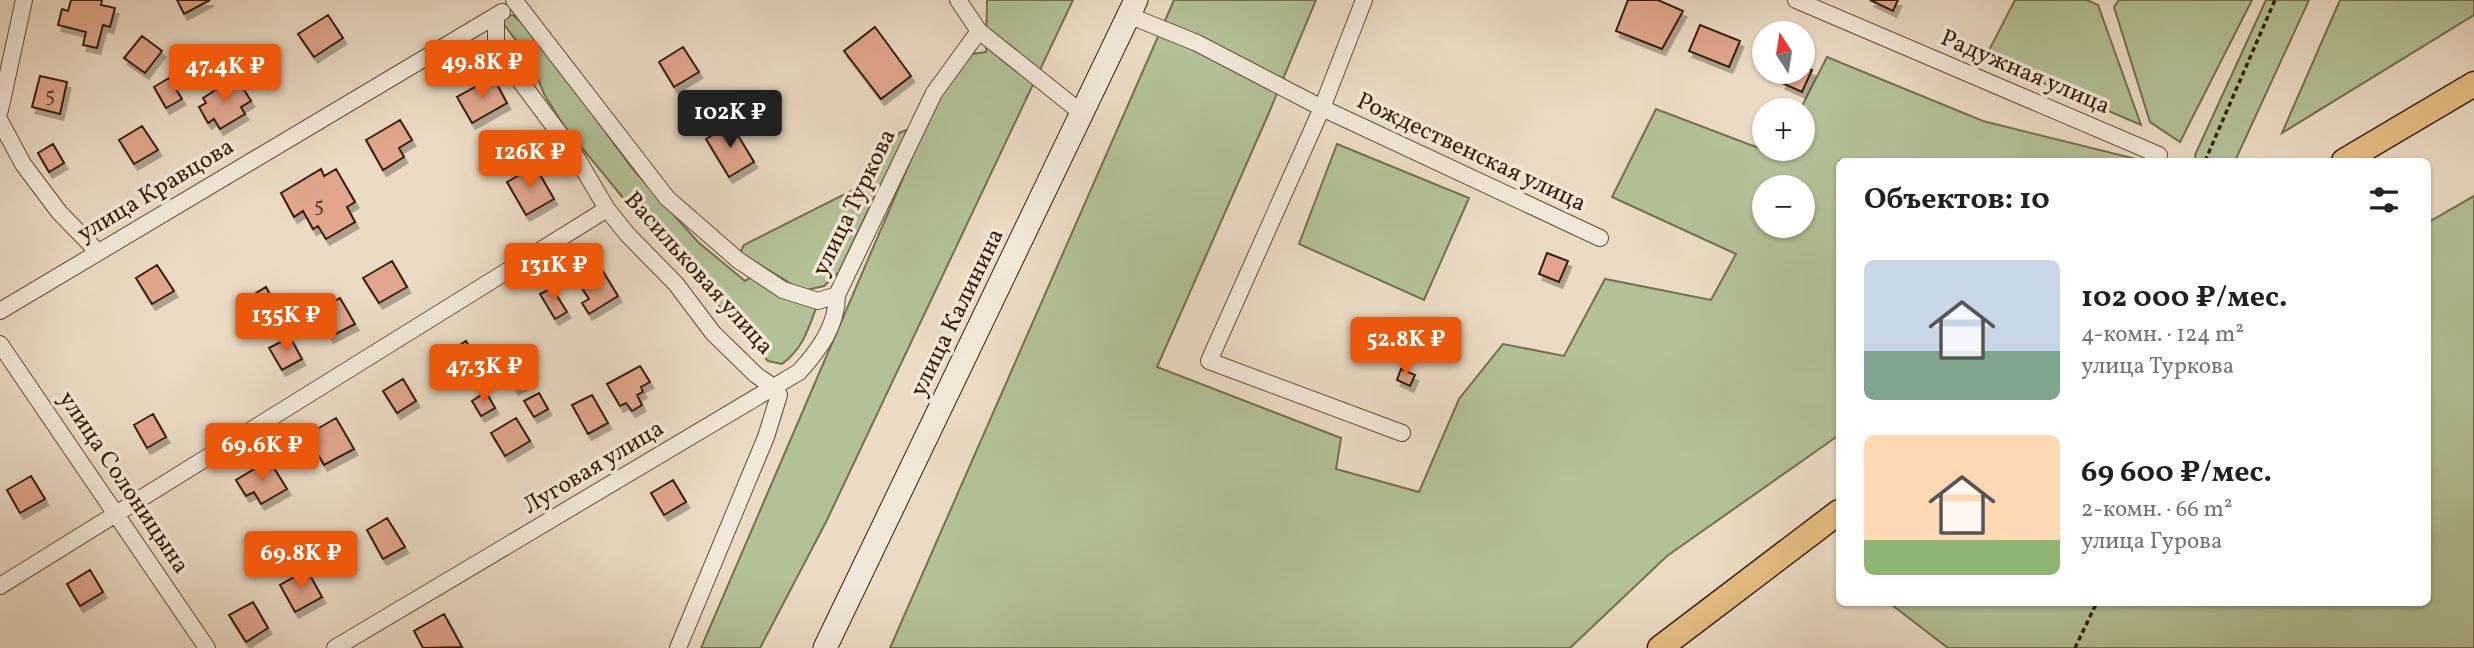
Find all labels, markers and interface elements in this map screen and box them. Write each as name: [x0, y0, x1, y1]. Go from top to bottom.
north arrow: [1752, 21, 1815, 84]
map controls: [1752, 21, 1815, 238]
street label: Радужная улица: [1935, 22, 2115, 124]
pin: 49.8K ₽: [417, 41, 547, 100]
pin: 47.4K ₽: [160, 44, 290, 104]
text: 49.8K ₽: [441, 47, 523, 79]
text: 47.4K ₽: [185, 51, 265, 83]
house number: 5: [45, 81, 55, 110]
street label: Рождественская улица: [1351, 85, 1591, 221]
pin: 102K ₽: [673, 90, 787, 150]
text: 102K ₽: [694, 97, 766, 129]
button: +: [1752, 98, 1815, 161]
street label: улица Туркова: [805, 124, 905, 282]
pin: 126K ₽: [473, 130, 587, 190]
street label: улица Кравцова: [71, 131, 241, 251]
text: 126K ₽: [495, 137, 565, 169]
button: −: [1752, 175, 1815, 238]
text: Объектов: 10: [1864, 179, 2050, 221]
icon: filters: [2365, 181, 2403, 219]
street label: Васильковая улица: [615, 185, 781, 363]
house number: 5: [314, 191, 324, 220]
street label: улица Калинина: [903, 223, 1013, 403]
pin: 131K ₽: [497, 244, 611, 303]
text: 131K ₽: [520, 250, 588, 282]
text: 102 000 ₽/мес.: [2081, 277, 2288, 319]
icon: home: [1920, 288, 2004, 372]
pin: 135K ₽: [229, 294, 343, 353]
text: 135K ₽: [251, 300, 321, 332]
pin: 52.8K ₽: [1341, 318, 1471, 377]
text: 4-комн. · 124 m²: [2081, 319, 2244, 351]
text: 52.8K ₽: [1366, 324, 1446, 356]
pin: 47.3K ₽: [419, 344, 549, 404]
text: 47.3K ₽: [445, 351, 523, 383]
text: улица Туркова: [2081, 351, 2234, 383]
street label: улица Солоницына: [49, 385, 197, 581]
street label: Луговая улица: [517, 412, 671, 524]
pin: 69.6K ₽: [197, 424, 327, 483]
text: 69.6K ₽: [221, 430, 303, 462]
text: 69 600 ₽/мес.: [2081, 452, 2272, 494]
icon: home: [1920, 463, 2004, 547]
text: 2-комн. · 66 m²: [2081, 494, 2232, 526]
text: улица Гурова: [2081, 526, 2222, 558]
pin: 69.8K ₽: [236, 532, 366, 591]
text: 69.8K ₽: [260, 538, 342, 570]

